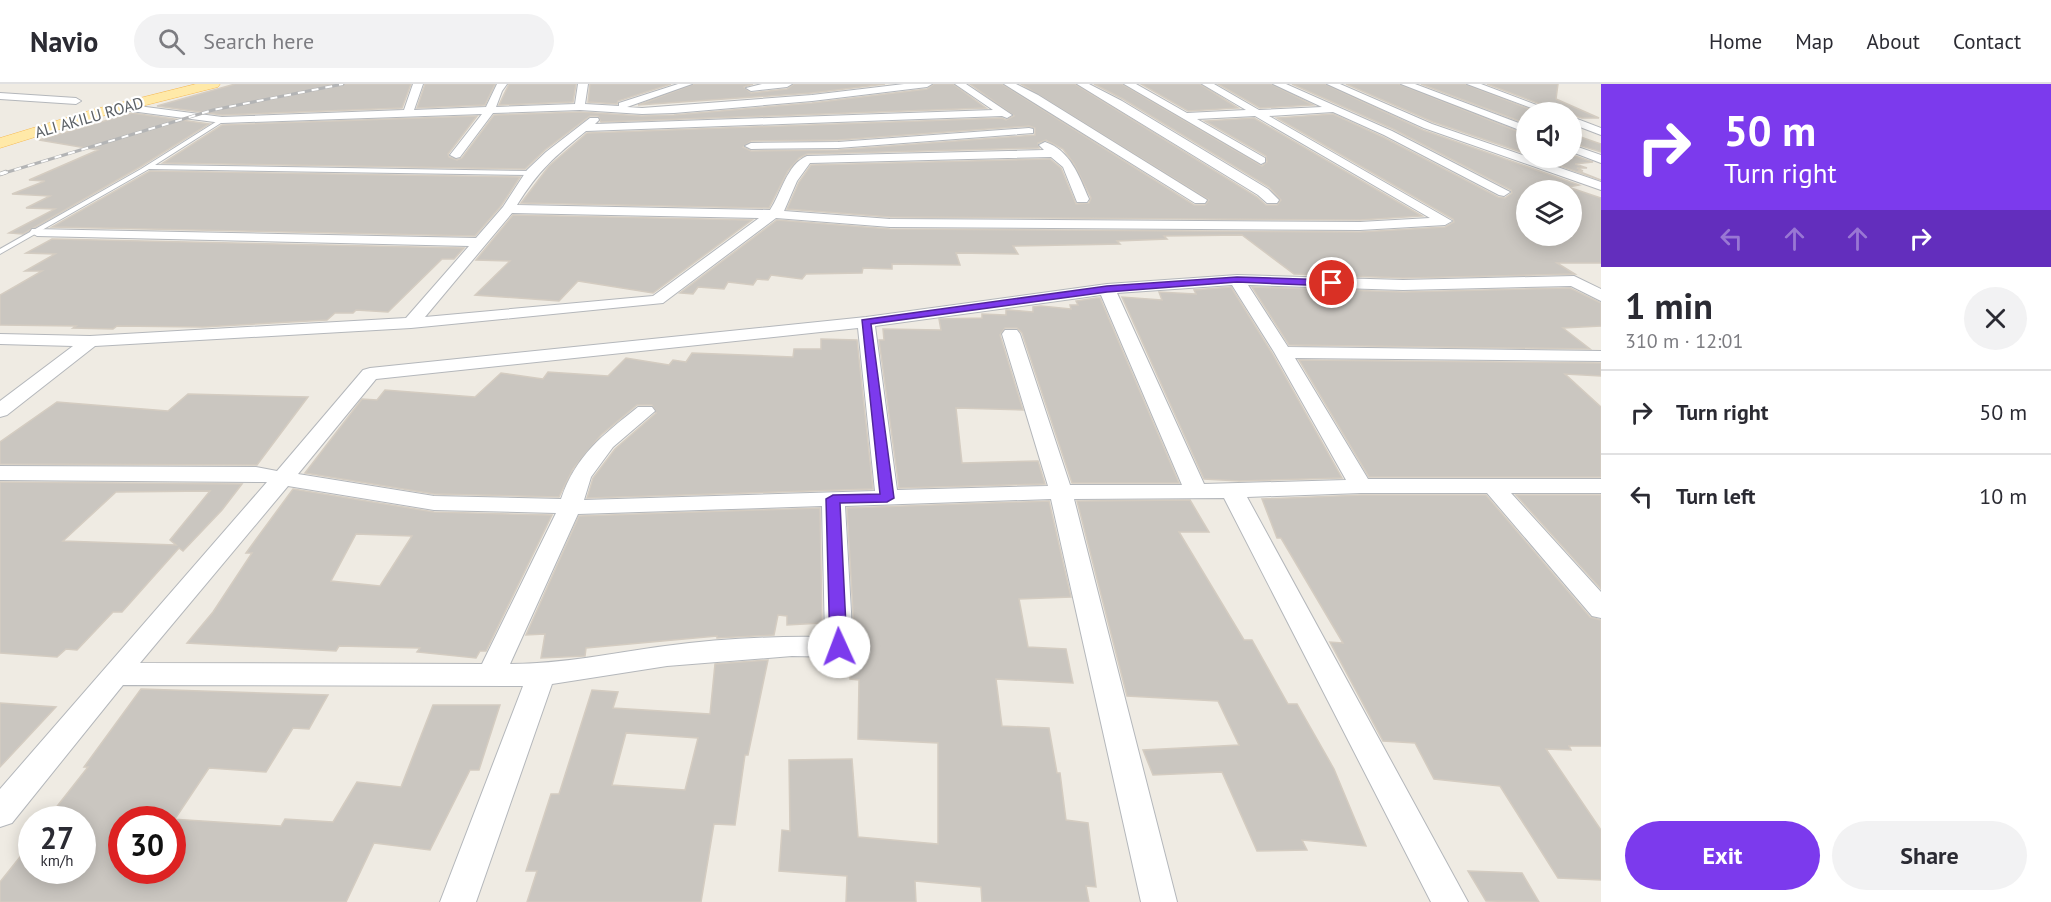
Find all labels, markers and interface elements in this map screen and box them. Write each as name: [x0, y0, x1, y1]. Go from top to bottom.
search box: [134, 14, 554, 68]
text: Navio: [30, 23, 98, 60]
icon: search: [155, 25, 188, 58]
text: Search here: [203, 27, 314, 55]
text: Home: [1709, 28, 1762, 55]
text: Map: [1795, 28, 1834, 55]
text: About: [1867, 28, 1920, 55]
text: Contact: [1953, 28, 2021, 55]
street label: ALI AKILU ROAD: [32, 92, 146, 142]
map controls: [1516, 102, 1582, 246]
button: sound: [1516, 102, 1582, 168]
text: 50 m: [1724, 103, 1816, 158]
icon: right: [1625, 108, 1703, 186]
text: Turn right: [1724, 156, 1837, 190]
button: layers: [1516, 180, 1582, 246]
icon: left: [1715, 222, 1748, 255]
icon: ahead: [1778, 222, 1811, 255]
icon: ahead: [1841, 222, 1874, 255]
icon: right: [1904, 222, 1937, 255]
pin: [1306, 257, 1357, 308]
icon: arrive: [1315, 266, 1348, 299]
text: 1 min: [1625, 282, 1713, 329]
button: close: [1964, 287, 2027, 350]
text: 310 m · 12:01: [1625, 328, 1743, 354]
icon: right: [1625, 396, 1658, 429]
text: Turn right: [1676, 398, 1768, 426]
text: 50 m: [1979, 398, 2027, 426]
icon: left: [1625, 480, 1658, 513]
text: Turn left: [1676, 482, 1756, 510]
text: 10 m: [1979, 482, 2027, 510]
position arrow: [807, 615, 871, 679]
speed limit sign: 30: [108, 806, 186, 884]
text: 27: [40, 818, 74, 857]
button: Exit: [1625, 821, 1820, 890]
button: Share: [1832, 821, 2027, 890]
text: km/h: [41, 851, 73, 870]

